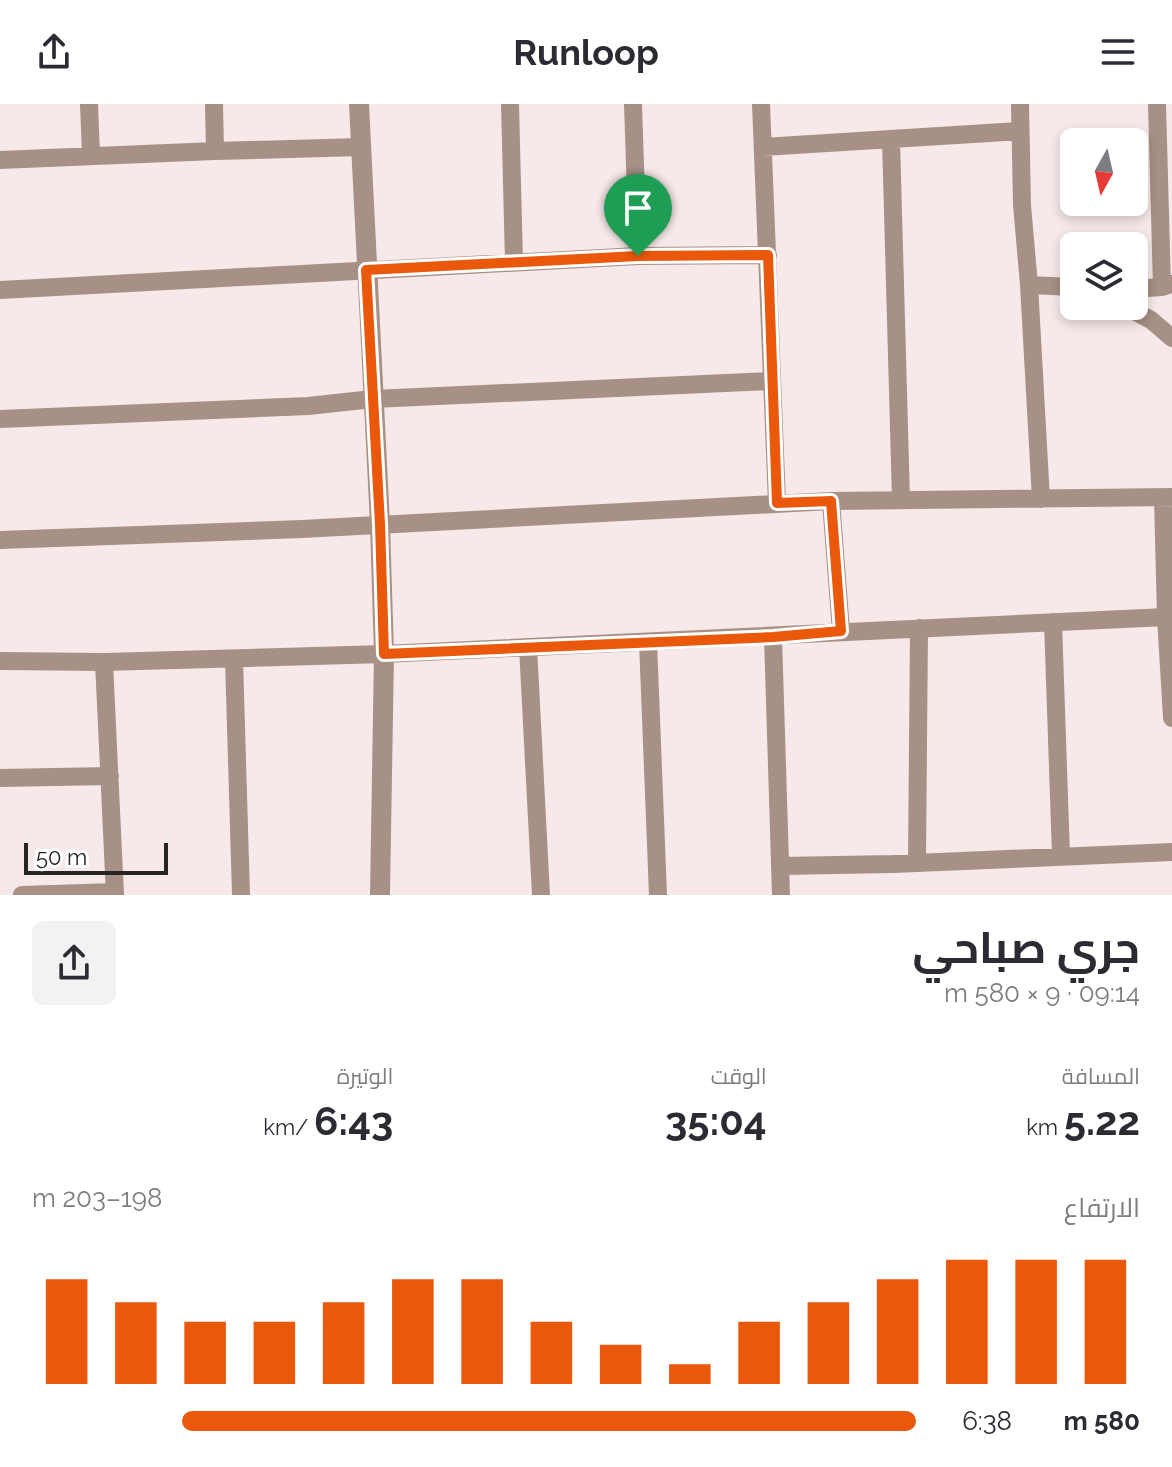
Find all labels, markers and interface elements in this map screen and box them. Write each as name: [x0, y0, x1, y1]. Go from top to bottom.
icon: share: [32, 30, 76, 74]
icon: menu: [1096, 30, 1140, 74]
text: Runloop: [513, 31, 659, 73]
north arrow: [1060, 128, 1148, 216]
map controls: [1060, 128, 1148, 320]
pin: [604, 174, 672, 256]
icon: arrive: [616, 186, 660, 230]
button: layers: [1060, 232, 1148, 320]
scale bar: [24, 839, 168, 875]
text: 50 m: [36, 844, 87, 870]
button: share: [32, 921, 116, 1005]
text: جري صباحي: [913, 922, 1140, 973]
text: 09:14 · 9 × 580 m: [944, 978, 1140, 1008]
text: الوتيرة: [337, 1063, 393, 1089]
text: الوقت: [711, 1063, 767, 1089]
text: المسافة: [1062, 1063, 1140, 1089]
text: 6:43: [314, 1097, 393, 1144]
text: 35:04: [665, 1097, 767, 1144]
text: 5.22: [1064, 1097, 1140, 1144]
text: /km: [263, 1114, 314, 1140]
text: km: [1026, 1114, 1064, 1140]
text: 198–203 m: [32, 1183, 163, 1213]
text: الارتفاع: [1064, 1193, 1140, 1223]
text: 6:38: [962, 1406, 1012, 1436]
text: 580 m: [1063, 1406, 1140, 1436]

